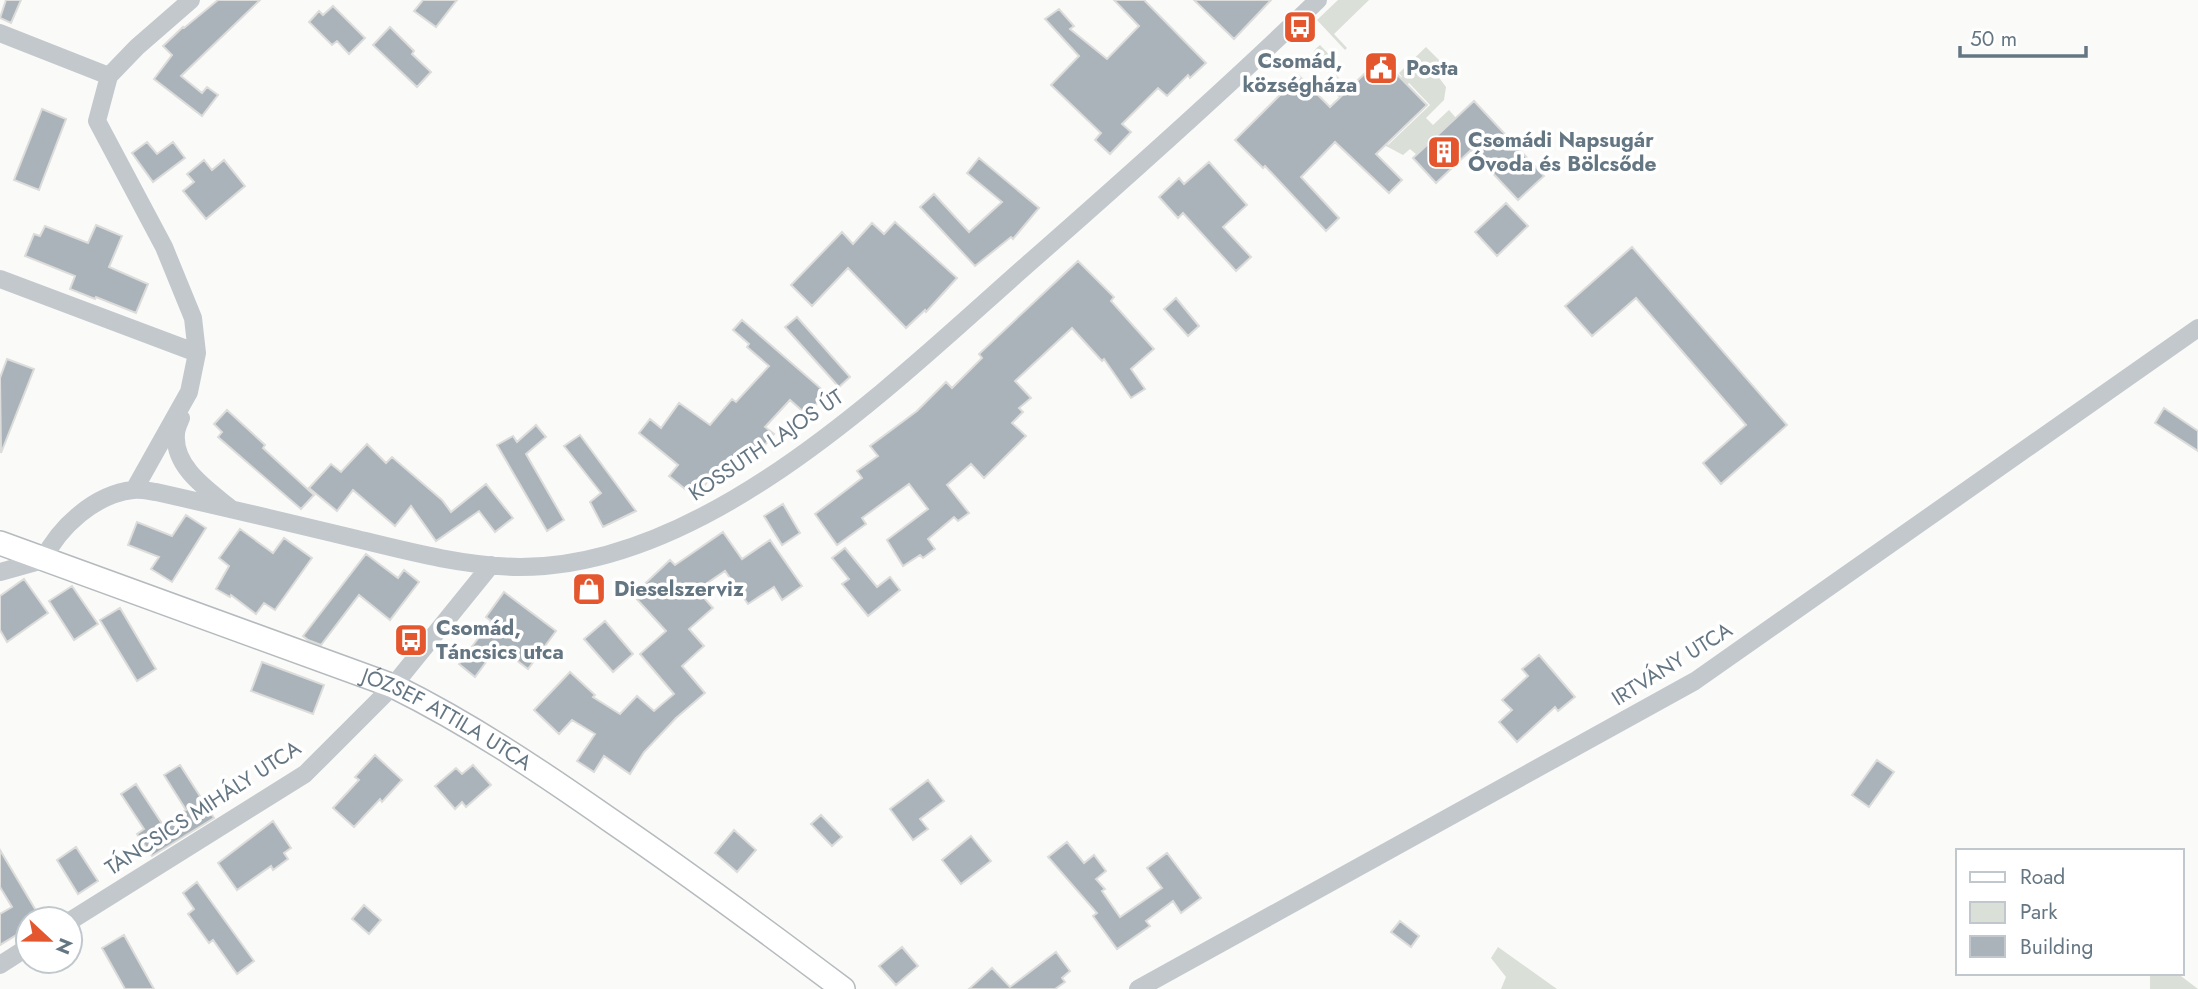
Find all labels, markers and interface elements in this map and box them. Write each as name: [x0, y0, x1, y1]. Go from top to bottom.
bus stop icon: Csomád, községháza: [1281, 8, 1319, 46]
scale bar: [1960, 14, 2086, 58]
text: 50 m: [1970, 24, 2017, 54]
place label: Csomád, községháza: [1243, 46, 1357, 100]
public building icon: Posta: [1362, 49, 1400, 87]
place label: Posta: [1406, 53, 1458, 83]
place label: Csomádi Napsugár Óvoda és Bölcsőde: [1468, 125, 1657, 179]
building icon: Csomádi Napsugár Óvoda és Bölcsőde: [1425, 133, 1463, 171]
street label: KOSSUTH LAJOS ÚT: [683, 382, 850, 508]
shop icon: Dieselszerviz: [570, 570, 608, 608]
place label: Dieselszerviz: [614, 574, 744, 604]
place label: Csomád, Táncsics utca: [436, 613, 564, 667]
street label: IRTVÁNY UTCA: [1606, 615, 1738, 713]
bus stop icon: Csomád, Táncsics utca: [392, 621, 430, 659]
street label: JÓZSEF ATTILA UTCA: [355, 660, 538, 778]
street label: TÁNCSICS MIHÁLY UTCA: [99, 733, 307, 883]
legend: [1956, 849, 2184, 975]
text: Road: [2020, 862, 2065, 892]
text: Park: [2020, 897, 2058, 927]
north arrow: [14, 905, 84, 975]
text: Building: [2020, 932, 2093, 962]
text: N: [49, 934, 80, 958]

